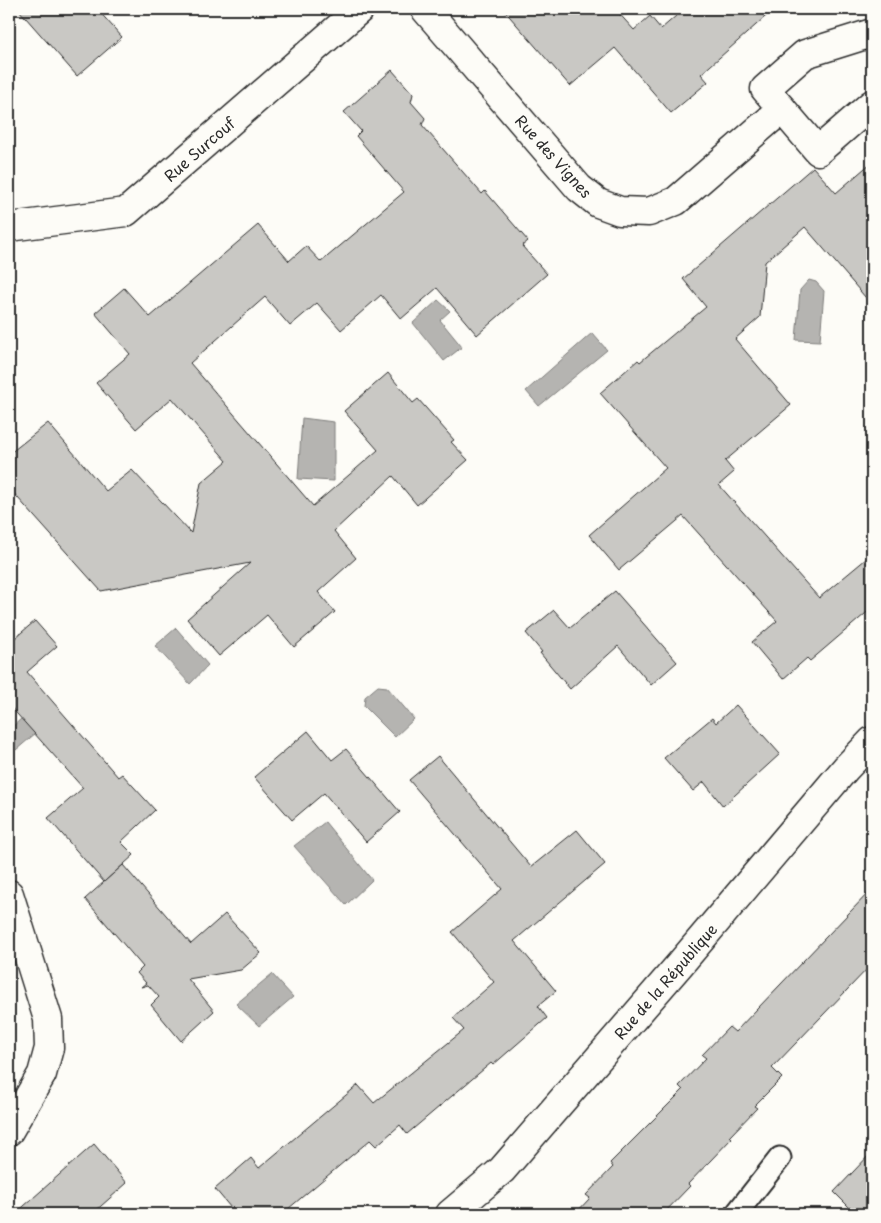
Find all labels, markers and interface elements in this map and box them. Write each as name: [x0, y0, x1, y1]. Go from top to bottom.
street label: Rue des Vignes: [510, 109, 598, 203]
street label: Rue Surcouf: [158, 111, 241, 186]
street label: Rue de la République: [608, 918, 722, 1044]

